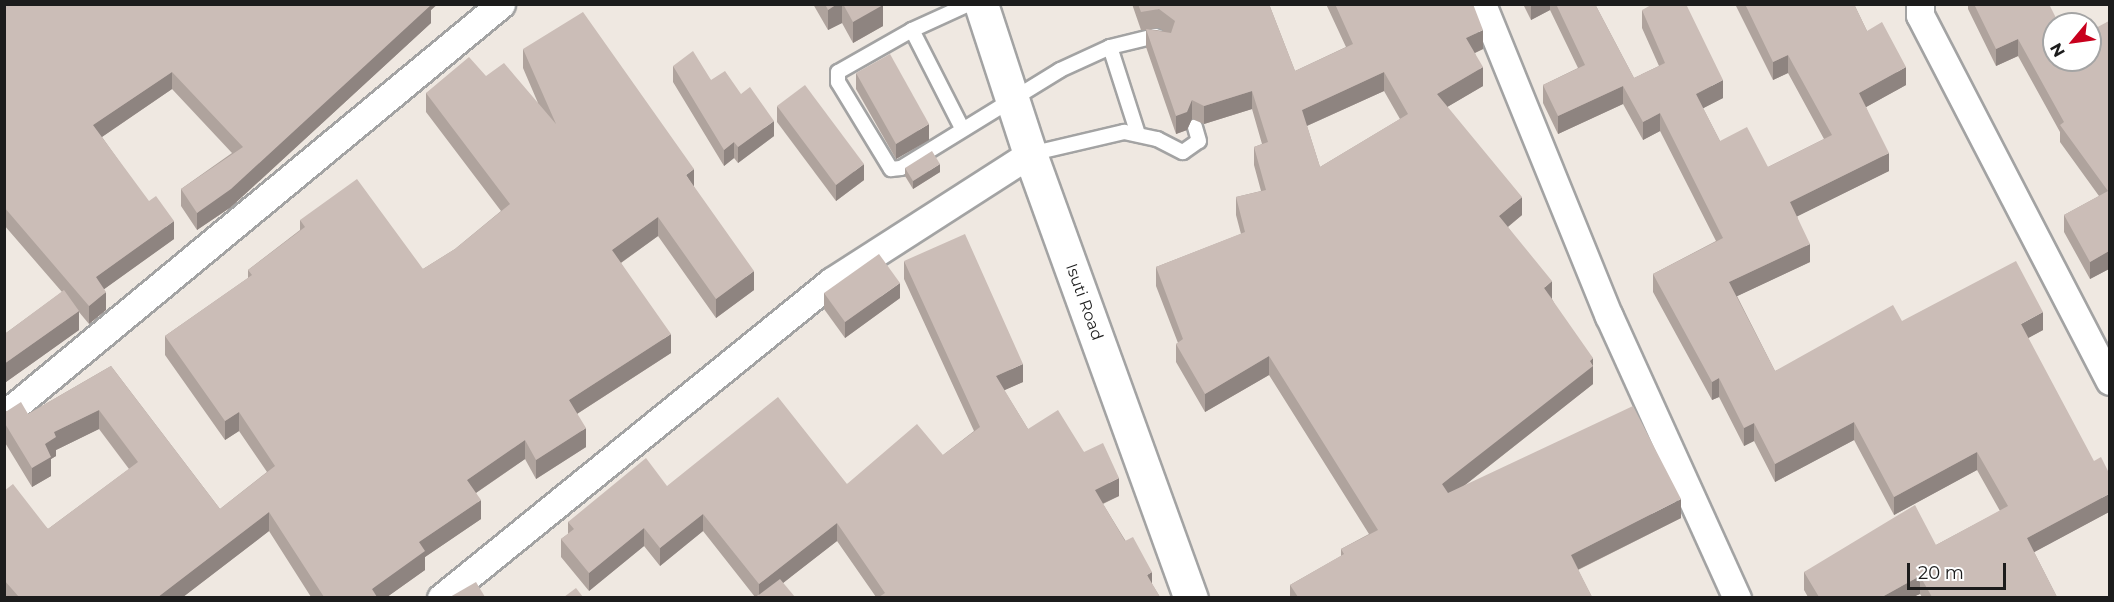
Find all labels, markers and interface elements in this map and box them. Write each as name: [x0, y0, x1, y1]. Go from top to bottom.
north arrow: [2042, 12, 2102, 72]
text: N: [2046, 40, 2069, 60]
street label: Isuti Road: [1061, 261, 1107, 343]
scale bar: [1910, 551, 2009, 589]
text: 20 m: [1918, 562, 1964, 584]

